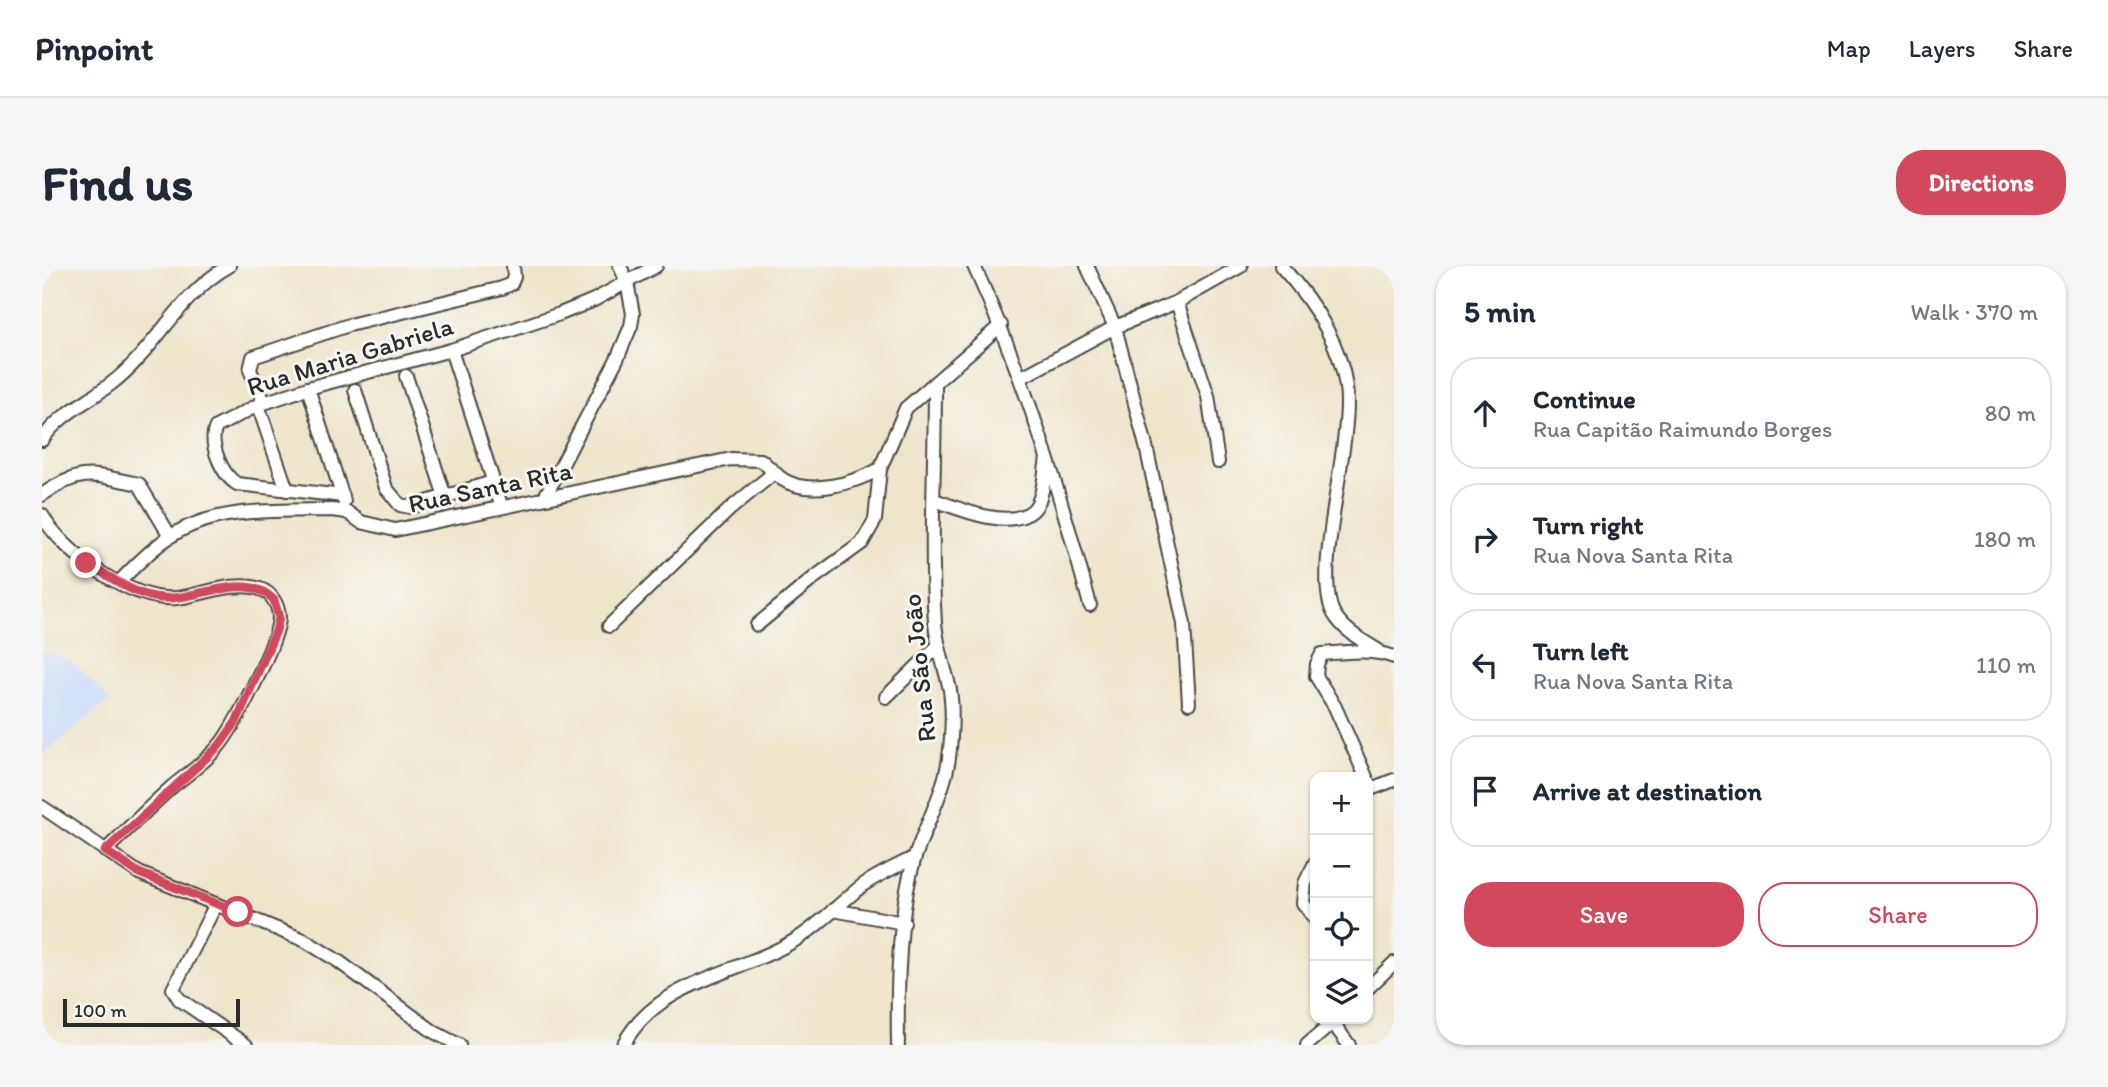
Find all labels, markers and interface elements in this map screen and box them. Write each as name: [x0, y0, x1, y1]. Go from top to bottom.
text: Pinpoint: [35, 29, 153, 68]
text: Map: [1827, 34, 1871, 63]
text: Layers: [1909, 34, 1976, 63]
text: Share: [2014, 34, 2073, 63]
button: Directions: [1896, 150, 2066, 215]
text: Find us: [42, 153, 193, 212]
text: 5 min: [1464, 293, 1535, 330]
text: Walk · 370 m: [1910, 298, 2038, 326]
street label: Rua Maria Gabriela: [243, 309, 457, 403]
text: Continue: [1533, 383, 1636, 415]
icon: ahead: [1466, 394, 1504, 432]
text: 80 m: [1985, 399, 2036, 427]
text: Rua Capitão Raimundo Borges: [1533, 415, 1832, 443]
street label: Rua Santa Rita: [405, 454, 575, 520]
text: Turn right: [1533, 509, 1644, 541]
icon: right: [1466, 520, 1504, 558]
text: 180 m: [1974, 525, 2036, 553]
text: Rua Nova Santa Rita: [1533, 541, 1733, 569]
route end: [70, 547, 101, 578]
street label: Rua São João: [895, 592, 943, 744]
text: Turn left: [1533, 635, 1629, 667]
icon: left: [1466, 646, 1504, 684]
text: 110 m: [1976, 651, 2036, 679]
text: Rua Nova Santa Rita: [1533, 667, 1733, 695]
map controls: [1310, 772, 1373, 1024]
button: +: [1310, 772, 1373, 835]
icon: arrive: [1466, 772, 1504, 810]
text: Arrive at destination: [1533, 775, 1762, 807]
button: −: [1310, 835, 1373, 898]
button: Save: [1464, 882, 1744, 947]
button: Share: [1758, 882, 2038, 947]
route start: [222, 896, 253, 927]
button: locate: [1310, 898, 1373, 961]
button: layers: [1310, 961, 1373, 1024]
scale bar: [63, 996, 240, 1028]
text: 100 m: [74, 999, 126, 1022]

